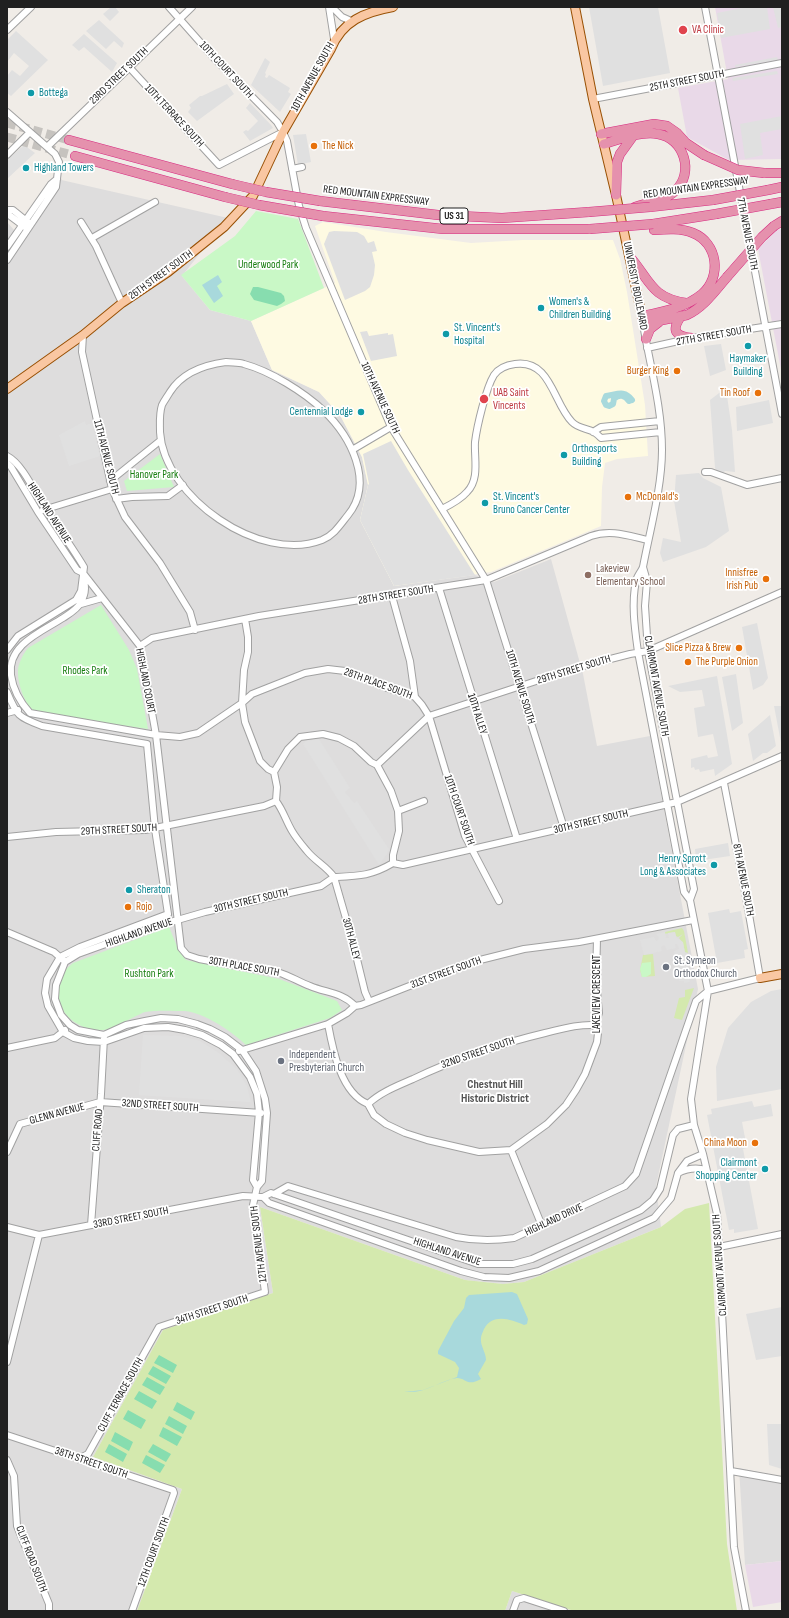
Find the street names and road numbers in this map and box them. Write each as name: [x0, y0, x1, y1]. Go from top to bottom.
street label: 10TH COURT SOUTH: [196, 39, 256, 101]
street label: 10TH AVENUE SOUTH: [289, 40, 337, 114]
street label: 23RD STREET SOUTH: [87, 45, 151, 107]
street label: 25TH STREET SOUTH: [649, 67, 725, 95]
street label: 10TH TERRACE SOUTH: [141, 82, 207, 150]
street label: RED MOUNTAIN EXPRESSWAY: [642, 174, 750, 202]
street label: RED MOUNTAIN EXPRESSWAY: [322, 183, 430, 209]
street label: 7TH AVENUE SOUTH: [734, 197, 760, 271]
road number: US 31: [440, 208, 468, 224]
street label: UNIVERSITY BOULEVARD: [620, 241, 650, 331]
street label: 26TH STREET SOUTH: [126, 247, 196, 303]
street label: 27TH STREET SOUTH: [675, 323, 753, 349]
street label: 10TH AVENUE SOUTH: [358, 360, 402, 436]
street label: 11TH AVENUE SOUTH: [90, 418, 122, 496]
street label: HIGHLAND AVENUE: [24, 480, 74, 546]
street label: 28TH STREET SOUTH: [357, 583, 435, 607]
street label: CLAIRMONT AVENUE SOUTH: [641, 635, 671, 737]
street label: HIGHLAND COURT: [132, 647, 158, 715]
street label: 10TH AVENUE SOUTH: [502, 648, 538, 726]
street label: 29TH STREET SOUTH: [536, 653, 612, 687]
street label: 28TH PLACE SOUTH: [342, 666, 414, 702]
street label: 10TH ALLEY: [464, 692, 490, 736]
street label: 10TH COURT SOUTH: [441, 773, 477, 847]
street label: 30TH STREET SOUTH: [552, 807, 630, 837]
street label: 29TH STREET SOUTH: [81, 821, 157, 839]
street label: 8TH AVENUE SOUTH: [730, 843, 756, 917]
street label: 30TH STREET SOUTH: [212, 886, 290, 916]
street label: HIGHLAND AVENUE: [104, 915, 174, 951]
street label: 30TH ALLEY: [339, 917, 363, 961]
street label: 30TH PLACE SOUTH: [208, 954, 280, 980]
street label: 31ST STREET SOUTH: [409, 954, 483, 992]
street label: LAKEVIEW CRESCENT: [590, 955, 604, 1033]
street label: 32ND STREET SOUTH: [439, 1034, 517, 1072]
street label: 32ND STREET SOUTH: [121, 1097, 199, 1115]
street label: GLENN AVENUE: [28, 1100, 86, 1128]
street label: CLIFF ROAD: [90, 1108, 106, 1152]
street label: HIGHLAND DRIVE: [523, 1201, 585, 1239]
street label: 33RD STREET SOUTH: [92, 1204, 170, 1232]
street label: 12TH AVENUE SOUTH: [248, 1205, 270, 1283]
street label: CLAIRMONT AVENUE SOUTH: [710, 1214, 730, 1316]
street label: HIGHLAND AVENUE: [412, 1235, 482, 1269]
street label: 34TH STREET SOUTH: [174, 1292, 250, 1328]
street label: CLIFF TERRACE SOUTH: [95, 1356, 147, 1434]
street label: 38TH STREET SOUTH: [53, 1444, 129, 1482]
street label: 12TH COURT SOUTH: [135, 1515, 173, 1589]
street label: CLIFF ROAD SOUTH: [12, 1524, 50, 1594]

